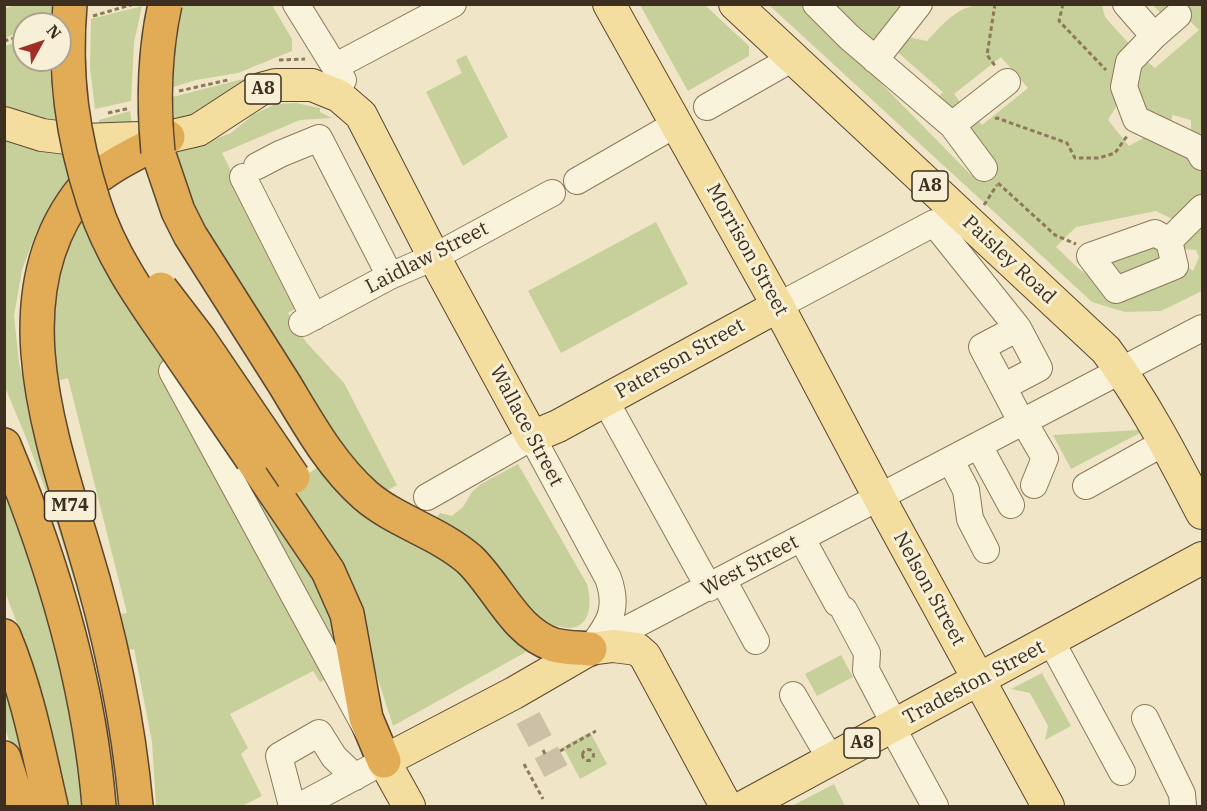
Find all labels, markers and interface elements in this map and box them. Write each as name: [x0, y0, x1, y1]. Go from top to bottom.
north arrow: [12, 12, 72, 72]
text: N: [43, 20, 66, 43]
road number: A8: [245, 74, 281, 104]
road number: A8: [912, 171, 948, 201]
street label: Morrison Street: [701, 180, 793, 320]
street label: Paisley Road: [957, 211, 1061, 309]
street label: Laidlaw Street: [362, 217, 492, 299]
street label: Paterson Street: [611, 314, 749, 404]
street label: Wallace Street: [484, 361, 568, 491]
road number: M74: [44, 491, 96, 521]
street label: Nelson Street: [888, 528, 970, 650]
street label: West Street: [697, 530, 803, 602]
street label: Tradeston Street: [899, 636, 1049, 730]
road number: A8: [844, 728, 880, 758]

